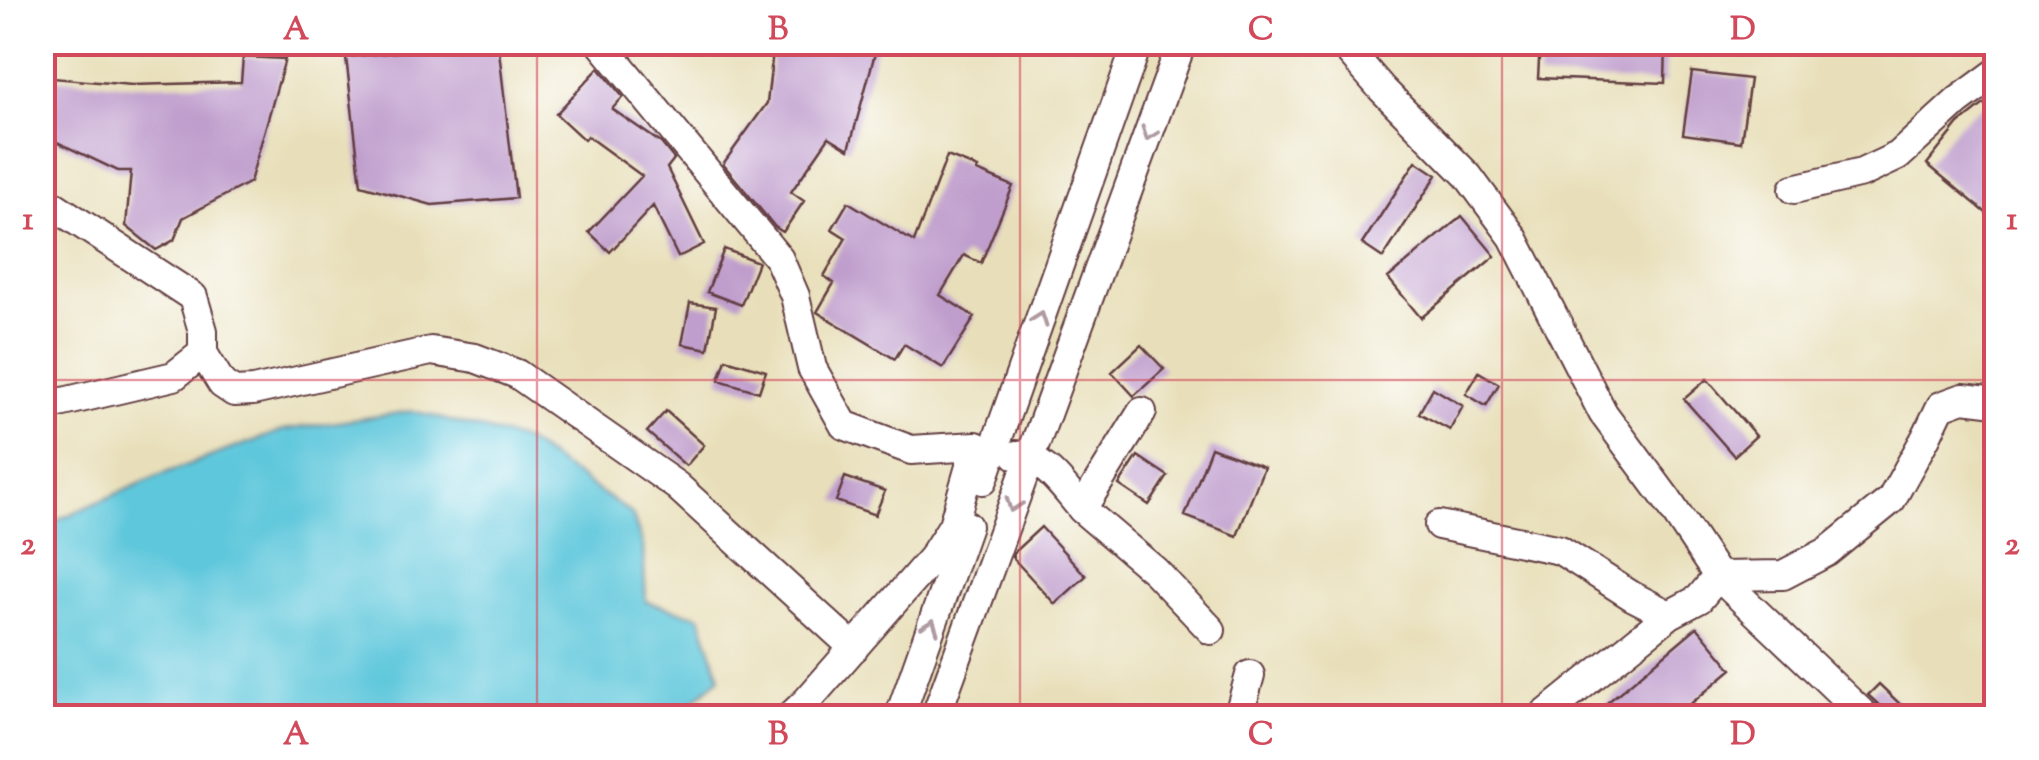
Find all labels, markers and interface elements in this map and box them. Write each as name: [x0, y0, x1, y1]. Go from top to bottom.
text: A: [283, 8, 309, 54]
text: B: [768, 8, 788, 54]
text: C: [1248, 8, 1274, 54]
text: D: [1730, 8, 1756, 54]
one-way arrow: [1141, 124, 1161, 142]
text: 1: [23, 198, 34, 244]
text: 1: [2007, 198, 2018, 244]
one-way arrow: [1028, 312, 1049, 329]
one-way arrow: [1005, 495, 1025, 513]
text: 2: [21, 523, 36, 569]
text: 2: [2005, 523, 2020, 569]
one-way arrow: [919, 618, 940, 635]
text: A: [283, 713, 309, 759]
text: B: [768, 713, 788, 759]
text: C: [1248, 713, 1274, 759]
text: D: [1730, 713, 1756, 759]

